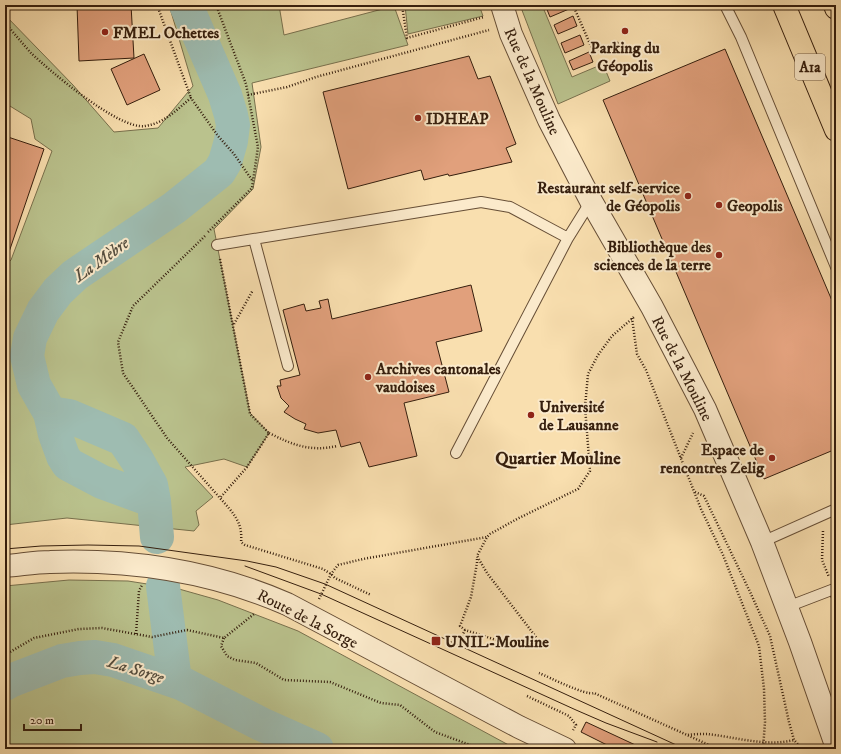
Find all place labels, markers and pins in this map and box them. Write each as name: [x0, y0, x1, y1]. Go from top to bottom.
place label: FMEL Ochettes: [113, 23, 220, 43]
marker: Parking du Géopolis: [620, 26, 630, 36]
marker: FMEL Ochettes: [100, 27, 110, 37]
place label: Parking du Géopolis: [590, 38, 660, 76]
place label: IDHEAP: [426, 109, 489, 129]
marker: IDHEAP: [413, 113, 423, 123]
place label: Restaurant self-service de Géopolis: [537, 178, 681, 216]
marker: Restaurant self-service de Géopolis: [683, 191, 693, 201]
place label: Geopolis: [727, 196, 783, 216]
marker: Geopolis: [714, 200, 724, 210]
place label: Bibliothèque des sciences de la terre: [594, 237, 712, 275]
marker: Bibliothèque des sciences de la terre: [714, 250, 724, 260]
place label: Archives cantonales vaudoises: [375, 359, 501, 397]
marker: Archives cantonales vaudoises: [363, 372, 373, 382]
place label: Université de Lausanne: [539, 397, 619, 435]
marker: Université de Lausanne: [526, 410, 536, 420]
place label: Espace de rencontres Zelig: [660, 440, 765, 478]
marker: Espace de rencontres Zelig: [767, 453, 777, 463]
place label: UNIL-Mouline: [445, 632, 549, 652]
marker: UNIL-Mouline: [430, 635, 442, 647]

